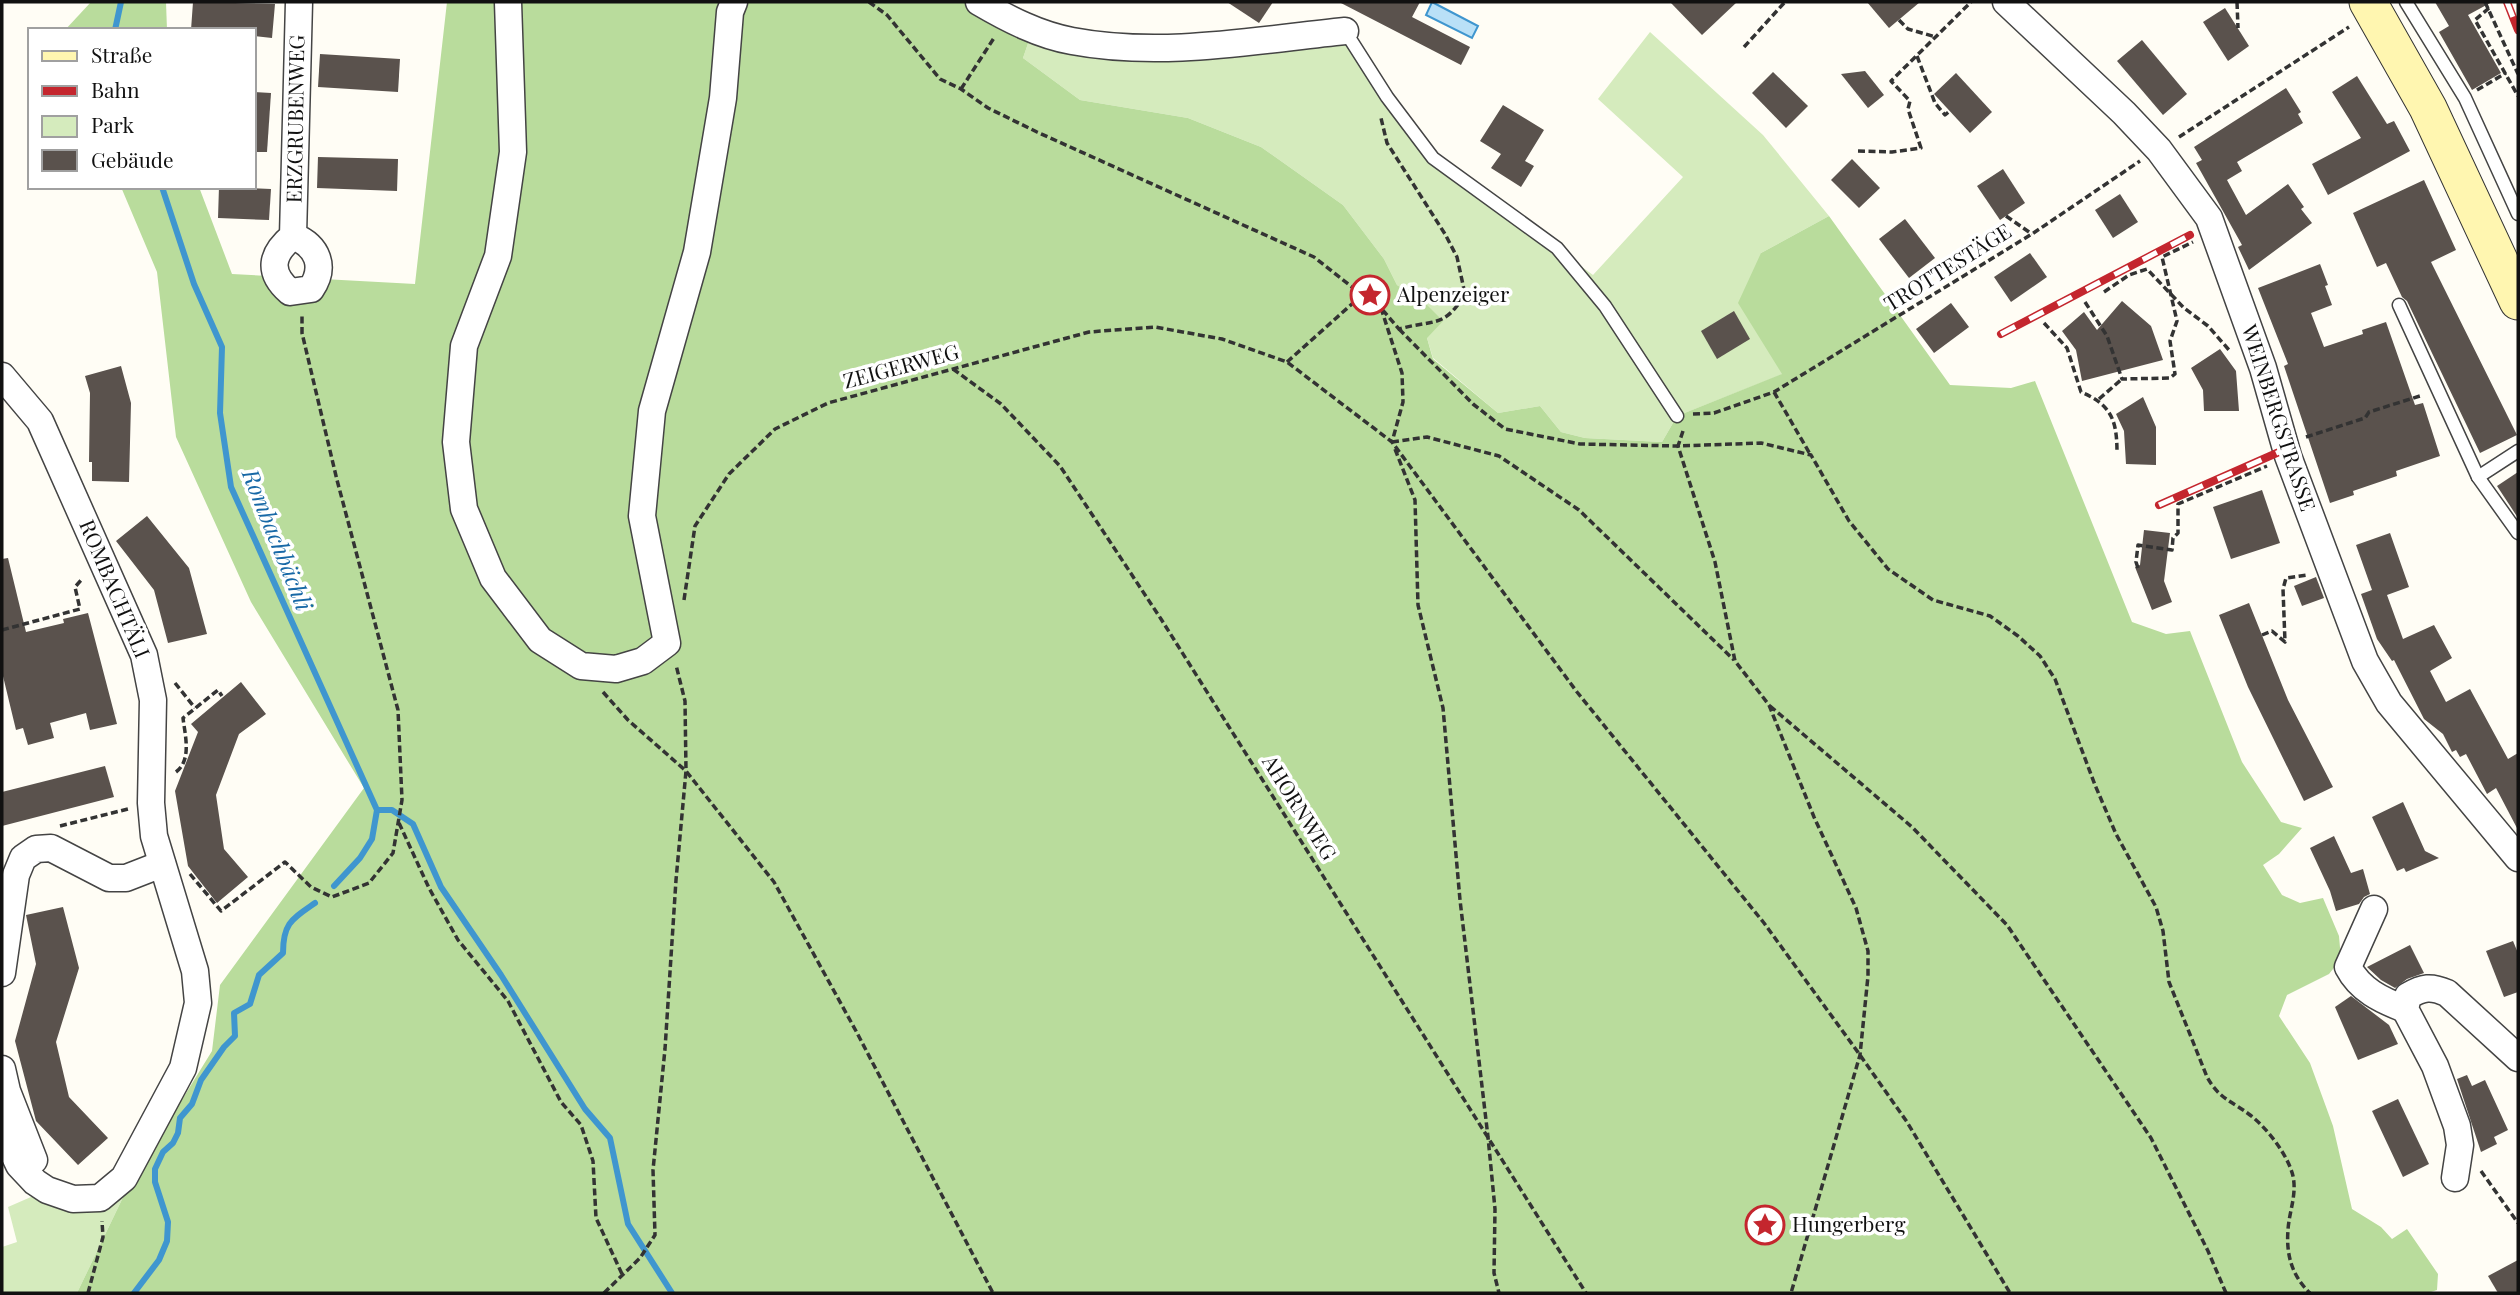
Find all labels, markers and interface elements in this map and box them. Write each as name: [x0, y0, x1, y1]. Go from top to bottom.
legend: [28, 28, 256, 189]
street label: ERZGRUBENWEG: [279, 34, 309, 203]
text: Straße: [91, 40, 152, 68]
text: Bahn: [91, 75, 140, 103]
text: Park: [91, 110, 135, 138]
text: Gebäude: [91, 145, 174, 173]
street label: TROTTESTÄGE: [1878, 216, 2016, 317]
place icon: Alpenzeiger: [1349, 274, 1391, 316]
place label: Alpenzeiger: [1396, 279, 1510, 307]
street label: WEINBERGSTRASSE: [2236, 320, 2323, 514]
street label: ZEIGERWEG: [840, 336, 962, 394]
water label: Rombachbächli: [236, 463, 321, 616]
street label: ROMBACHTÄLI: [74, 515, 158, 662]
street label: AHORNWEG: [1257, 748, 1344, 865]
place icon: Hungerberg: [1744, 1204, 1786, 1246]
place label: Hungerberg: [1792, 1209, 1906, 1237]

